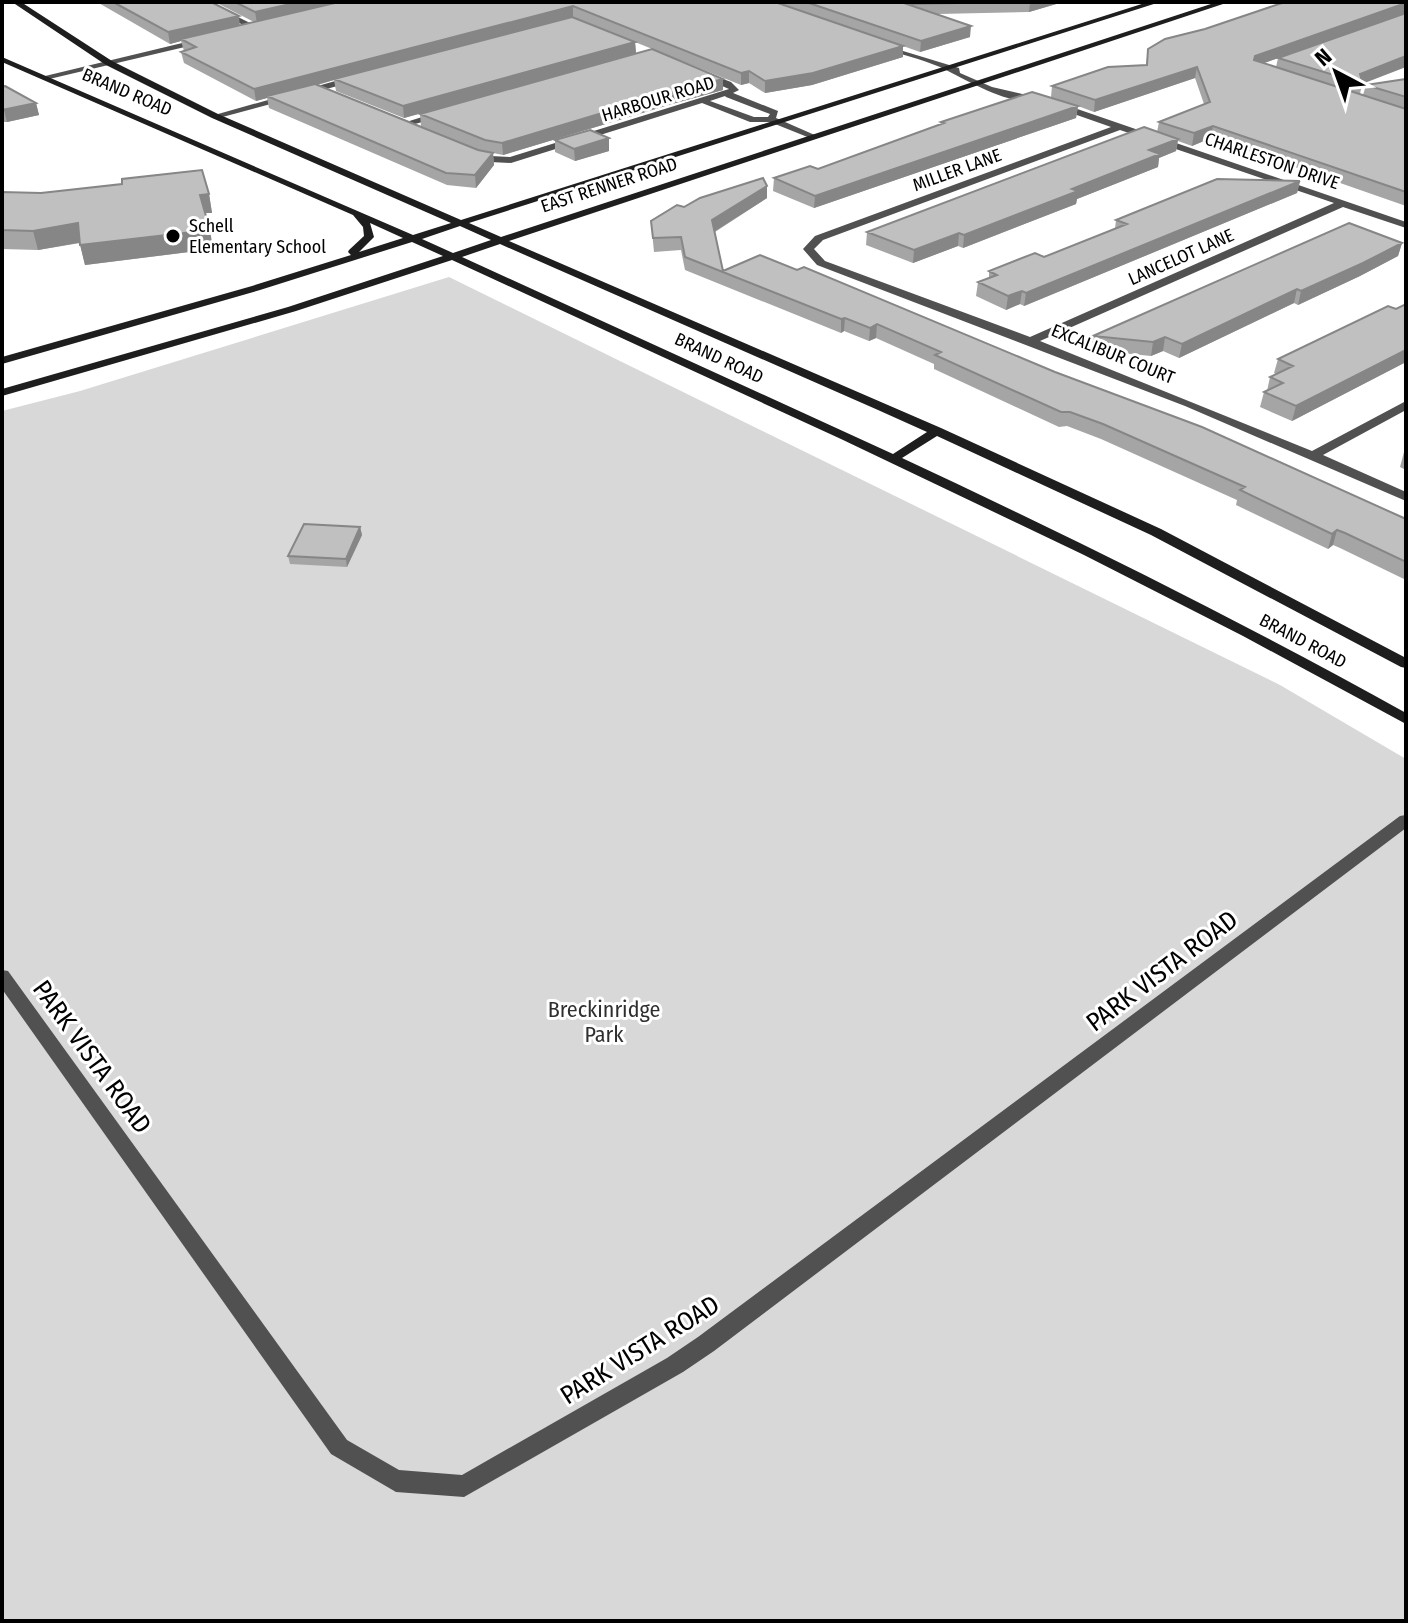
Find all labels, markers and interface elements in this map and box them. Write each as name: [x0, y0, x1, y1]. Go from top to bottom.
north arrow: [1296, 32, 1376, 112]
text: N: [1309, 43, 1337, 72]
street label: BRAND ROAD: [79, 63, 175, 121]
street label: HARBOUR ROAD: [599, 71, 717, 127]
street label: CHARLESTON DRIVE: [1202, 128, 1342, 194]
street label: MILLER LANE: [910, 144, 1004, 196]
street label: EAST RENNER ROAD: [538, 153, 680, 217]
place label: Schell Elementary School: [189, 215, 326, 258]
street label: LANCELOT LANE: [1125, 224, 1237, 290]
marker: Schell Elementary School: [164, 227, 182, 245]
street label: EXCALIBUR COURT: [1048, 319, 1179, 389]
street label: BRAND ROAD: [671, 328, 767, 388]
street label: BRAND ROAD: [1256, 609, 1350, 673]
street label: PARK VISTA ROAD: [1080, 904, 1244, 1038]
street label: PARK VISTA ROAD: [26, 974, 158, 1140]
park label: Breckinridge Park: [548, 996, 660, 1048]
street label: PARK VISTA ROAD: [555, 1289, 725, 1411]

